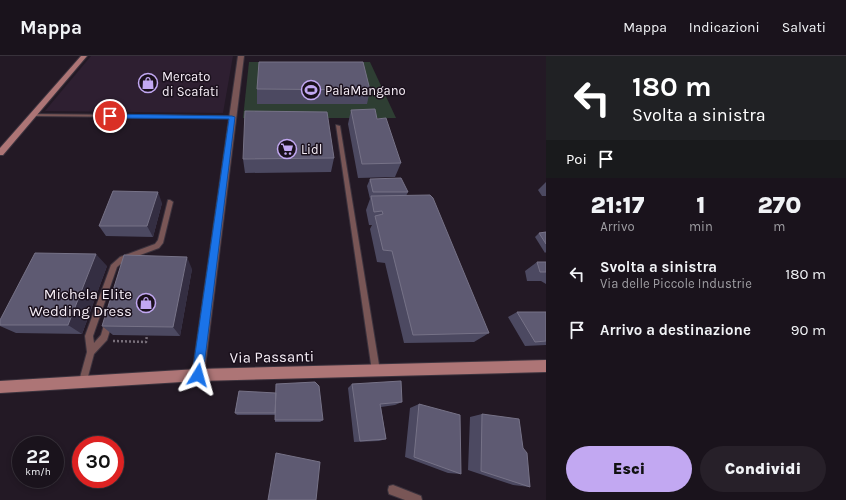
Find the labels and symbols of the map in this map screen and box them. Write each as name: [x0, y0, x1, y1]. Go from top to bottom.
place label: Mercato di Scafati: [162, 69, 219, 99]
shop icon: Mercato di Scafati: [137, 72, 159, 94]
sports icon: PalaMangano: [300, 79, 322, 101]
place label: PalaMangano: [325, 83, 406, 98]
pin: [93, 99, 127, 133]
supermarket icon: Lidl: [276, 138, 298, 160]
place label: Lidl: [301, 142, 322, 157]
place label: Michela Elite Wedding Dress: [29, 285, 132, 320]
shop icon: Michela Elite Wedding Dress: [135, 292, 157, 314]
street label: Via Passanti: [230, 347, 314, 367]
position arrow: [177, 354, 219, 396]
speed limit sign: 30: [72, 436, 124, 488]

